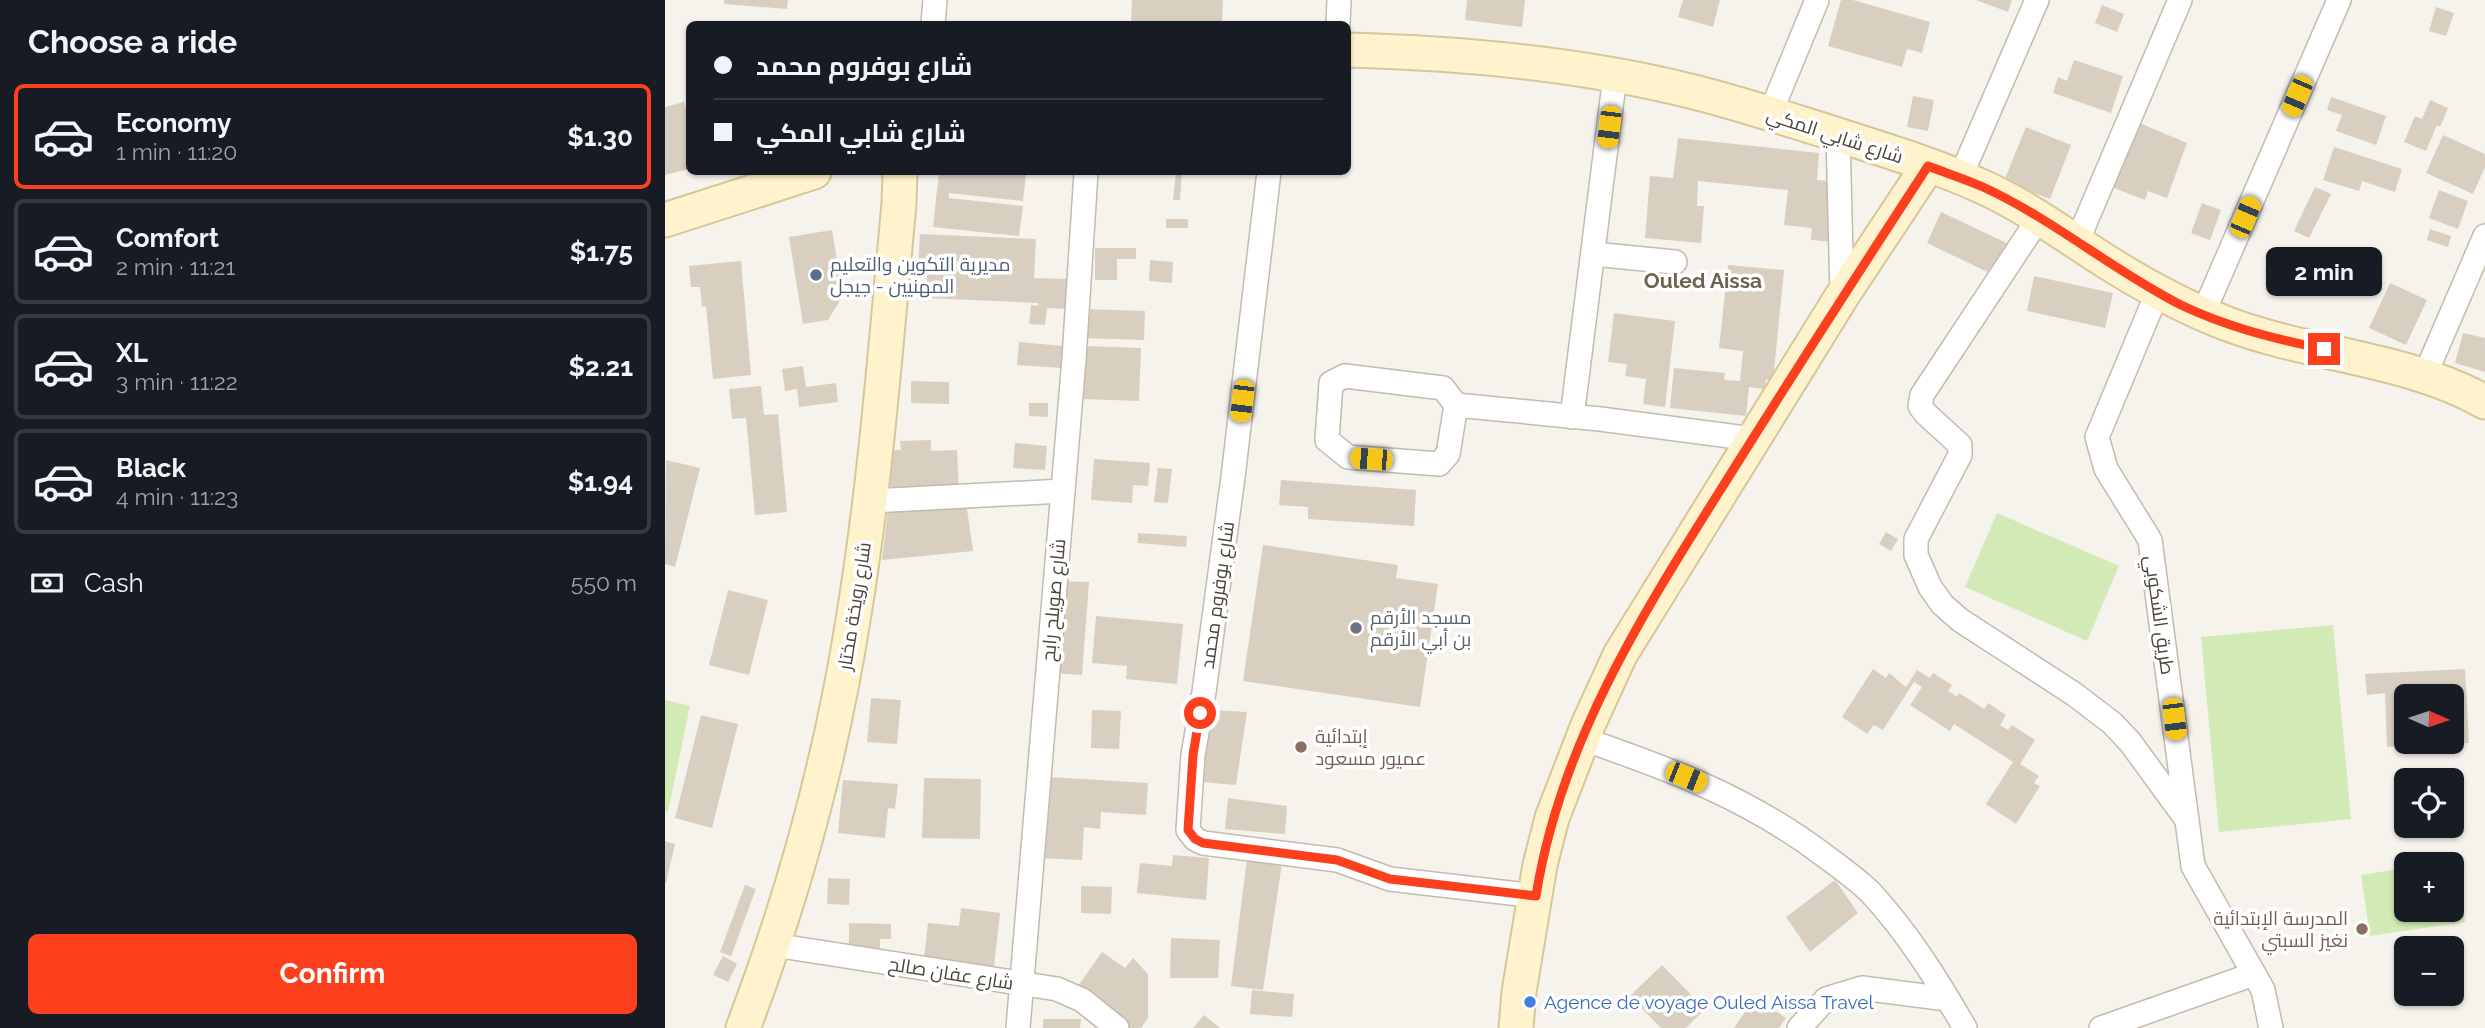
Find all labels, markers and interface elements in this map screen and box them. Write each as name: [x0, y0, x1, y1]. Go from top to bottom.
text: Choose a ride: [28, 23, 237, 60]
text: شارع بوفروم محمد: [756, 51, 972, 81]
car: [2280, 73, 2315, 119]
street label: شارع شابي المكي: [1763, 103, 1906, 171]
icon: car: [32, 105, 95, 168]
car: [1597, 105, 1622, 149]
text: Economy: [116, 108, 231, 138]
text: شارع شابي المكي: [756, 118, 966, 148]
text: $1.30: [567, 122, 633, 152]
text: 1 min · 11:20: [116, 138, 237, 165]
car: [2228, 194, 2263, 240]
icon: car: [32, 220, 95, 283]
text: Comfort: [116, 223, 219, 253]
text: $1.75: [570, 237, 633, 267]
callout: 2 min: [2266, 247, 2382, 296]
text: 2 min · 11:21: [116, 253, 235, 280]
place label: مديرية التكوين والتعليم المهنيين - جيجل: [830, 253, 1010, 298]
text: 2 min: [2294, 258, 2354, 285]
marker: مديرية التكوين والتعليم المهنيين - جيجل: [808, 267, 824, 283]
district label: Ouled Aissa: [1644, 268, 1762, 293]
route end: [2308, 333, 2340, 365]
icon: car: [32, 335, 95, 398]
text: XL: [116, 338, 148, 368]
text: $2.21: [568, 352, 633, 382]
text: 3 min · 11:22: [116, 368, 238, 395]
car: [1230, 379, 1255, 423]
car: [1350, 447, 1393, 471]
icon: car: [32, 450, 95, 513]
text: Black: [116, 453, 186, 483]
text: $1.94: [568, 467, 633, 497]
text: 4 min · 11:23: [116, 483, 238, 510]
street label: شارع بوفروم محمد: [1196, 520, 1241, 671]
street label: شارع صويلح رابح: [1037, 538, 1072, 662]
street label: شارع رويخة مختار: [833, 540, 878, 673]
street label: طريق الشكوبي: [2137, 554, 2179, 677]
icon: cash: [28, 564, 66, 602]
text: Cash: [84, 568, 144, 598]
text: 550 m: [571, 569, 637, 596]
place label: مسجد الأرقم بن أبي الأرقم: [1370, 606, 1471, 654]
marker: مسجد الأرقم بن أبي الأرقم: [1348, 620, 1364, 636]
north arrow: [2394, 684, 2464, 754]
map controls: [2394, 684, 2464, 1006]
route start: [1184, 697, 1216, 729]
car: [2162, 697, 2187, 741]
place label: إبتدائية عميور مسعود: [1315, 725, 1426, 770]
marker: إبتدائية عميور مسعود: [1293, 739, 1309, 755]
car: [1663, 759, 1710, 795]
button: locate: [2394, 768, 2464, 838]
button: +: [2394, 852, 2464, 922]
place label: المدرسة الإبتدائية نغيز السبتي: [2213, 907, 2348, 955]
marker: المدرسة الإبتدائية نغيز السبتي: [2354, 921, 2370, 937]
button: Confirm: [28, 934, 637, 1014]
button: −: [2394, 936, 2464, 1006]
street label: شارع عفان صالح: [886, 952, 1015, 997]
place label: Agence de voyage Ouled Aissa Travel: [1544, 991, 1874, 1013]
marker: Agence de voyage Ouled Aissa Travel: [1522, 994, 1538, 1010]

